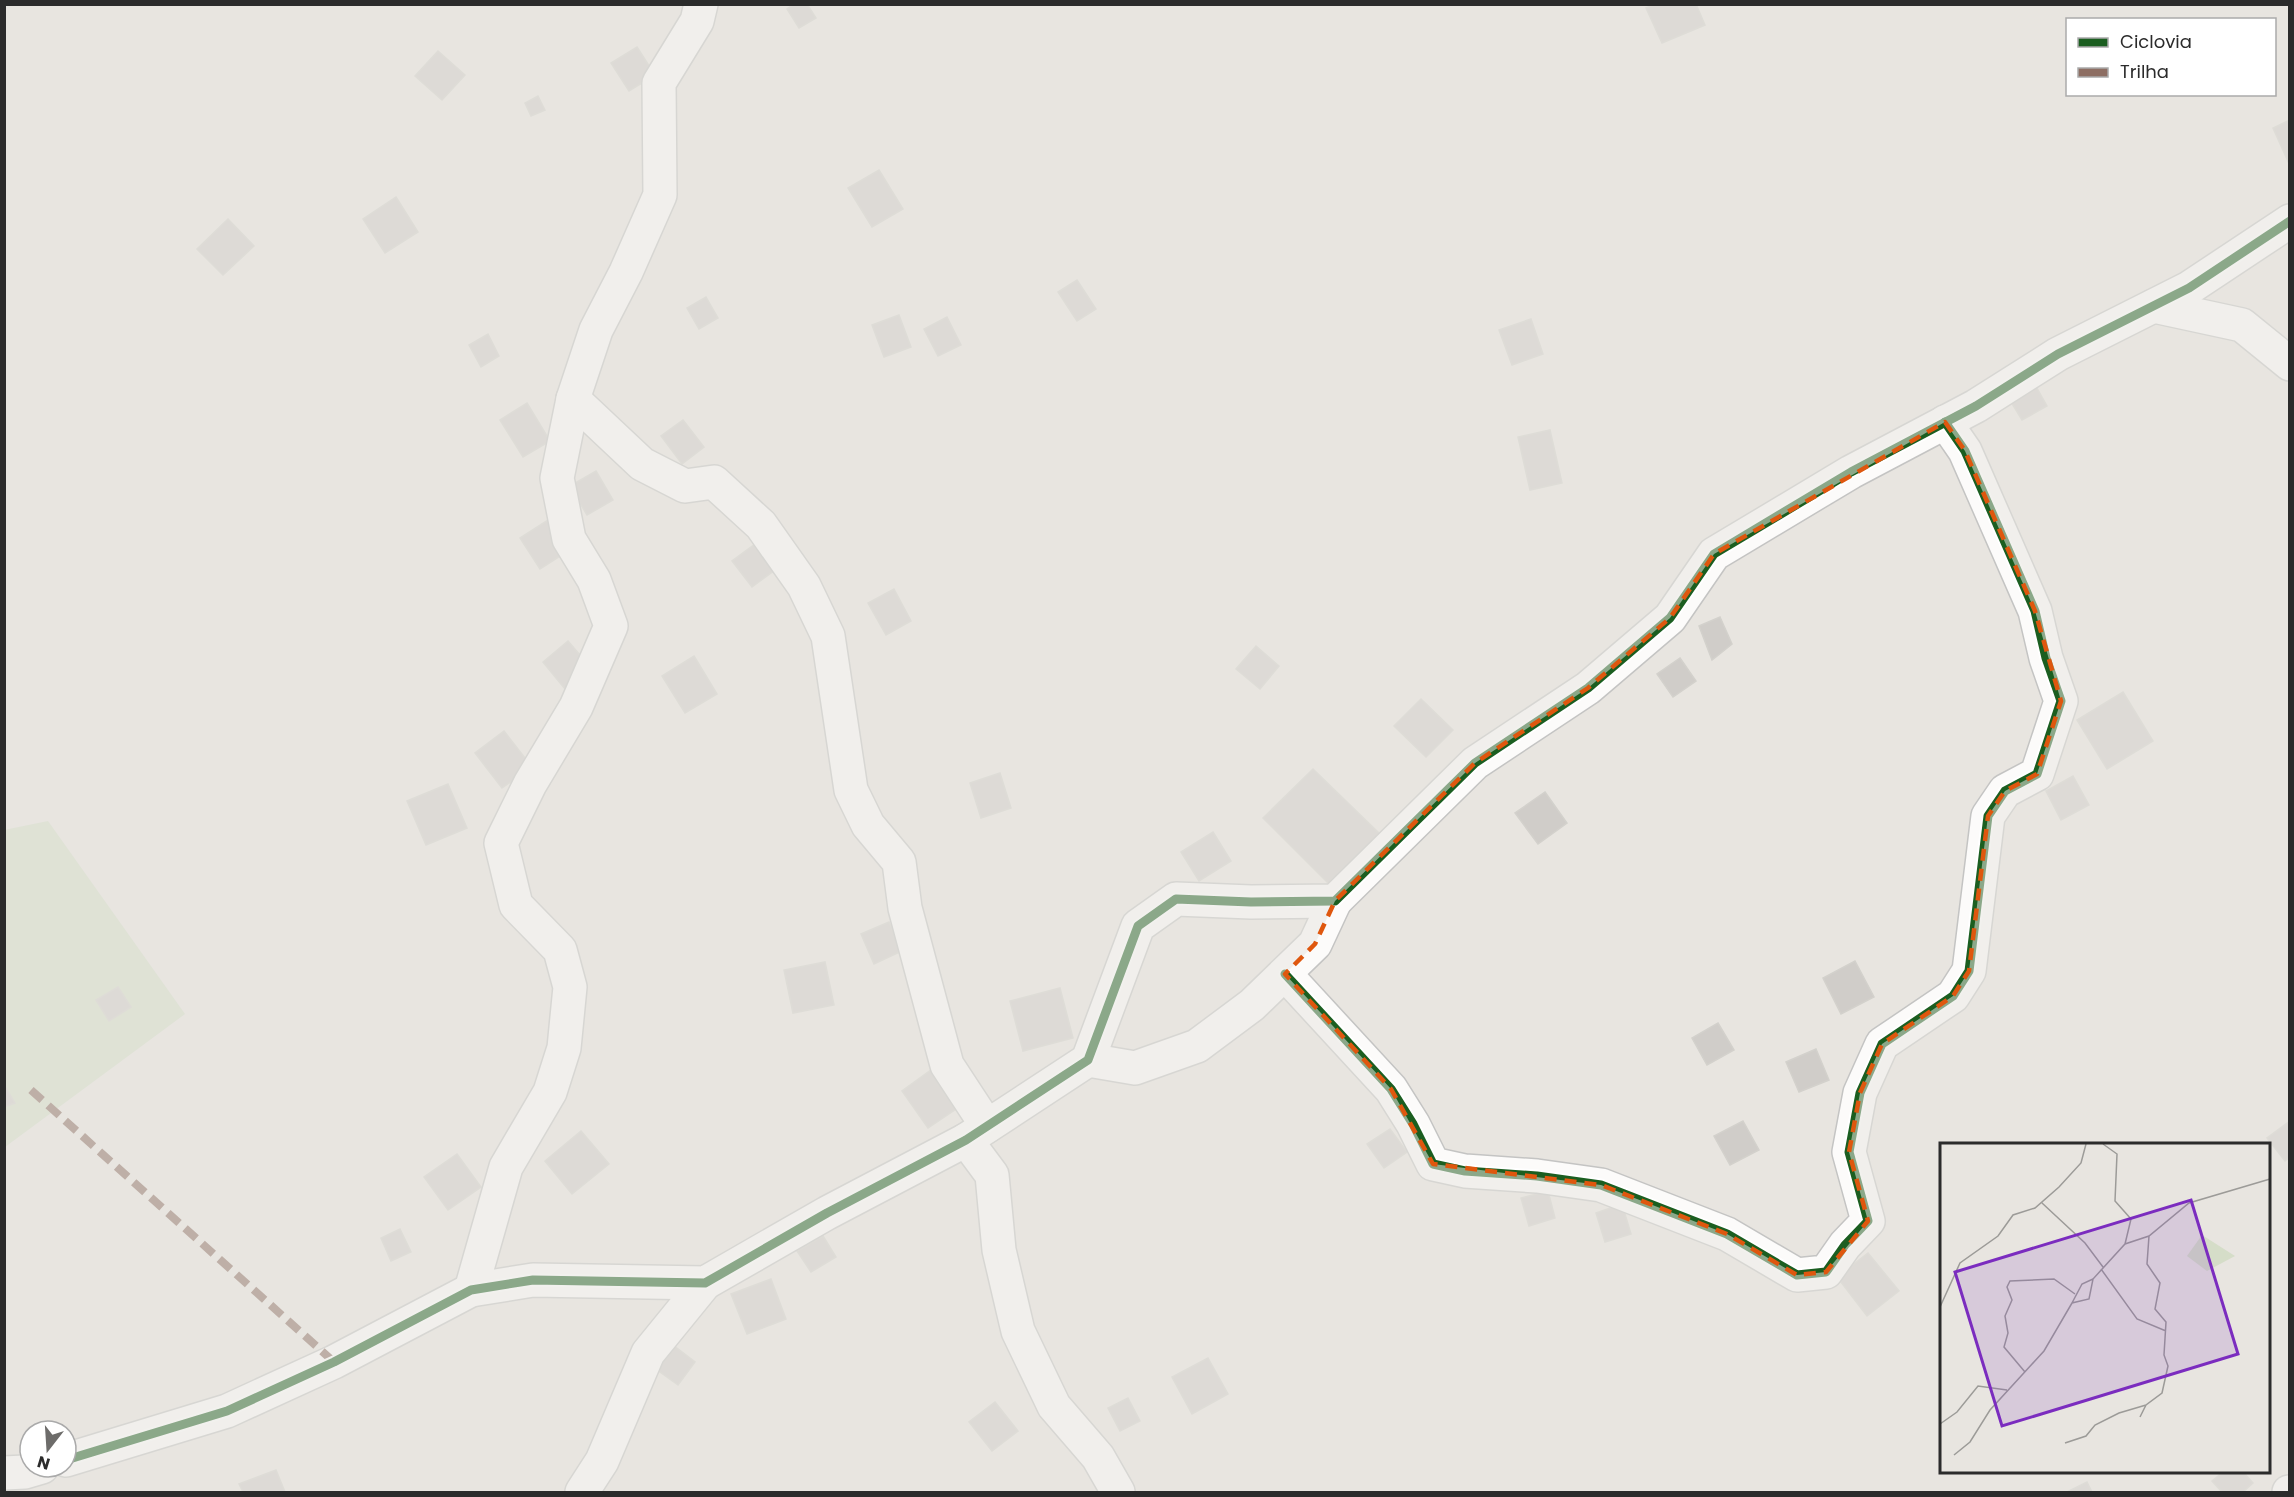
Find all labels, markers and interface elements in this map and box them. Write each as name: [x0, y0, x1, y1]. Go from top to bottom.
legend: [2066, 18, 2276, 96]
text: Ciclovia: [2120, 29, 2192, 54]
text: Trilha: [2120, 59, 2169, 84]
inset map: [1940, 1143, 2270, 1473]
north arrow: [18, 1419, 78, 1479]
text: N: [35, 1450, 53, 1476]

